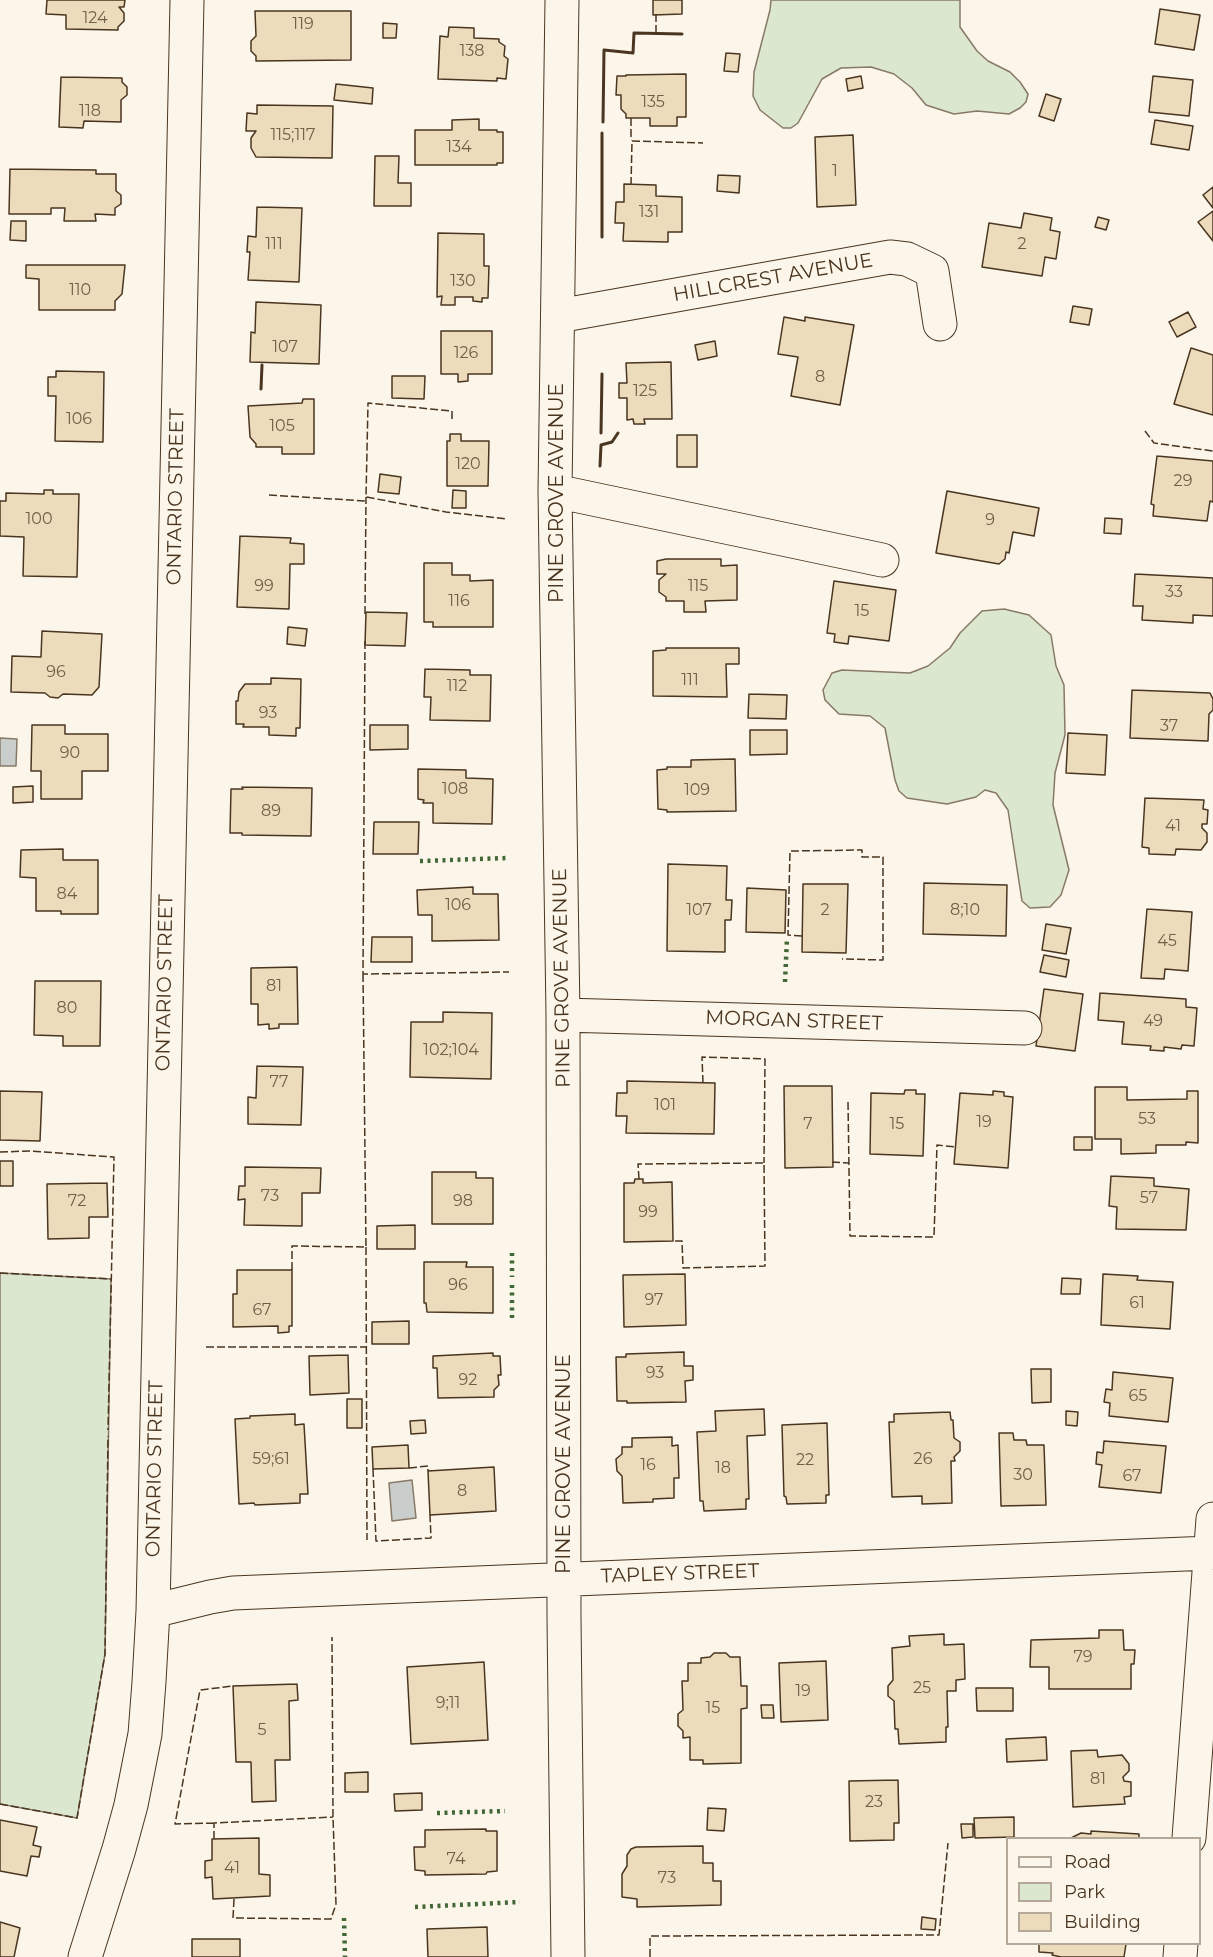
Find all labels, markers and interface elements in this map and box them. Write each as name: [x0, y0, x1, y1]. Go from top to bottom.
house number: 124: [82, 8, 108, 28]
house number: 119: [292, 14, 314, 34]
house number: 138: [459, 41, 485, 61]
house number: 135: [641, 92, 665, 112]
house number: 118: [79, 101, 101, 121]
house number: 115;117: [271, 125, 315, 145]
house number: 134: [446, 137, 472, 157]
house number: 1: [832, 161, 838, 181]
house number: 131: [639, 202, 659, 222]
house number: 111: [265, 234, 283, 254]
house number: 2: [1017, 234, 1027, 254]
street label: HILLCREST AVENUE: [671, 249, 875, 307]
house number: 130: [450, 271, 476, 291]
house number: 110: [69, 280, 91, 300]
house number: 107: [272, 337, 298, 357]
house number: 126: [454, 343, 478, 363]
house number: 8: [815, 367, 825, 387]
house number: 125: [633, 381, 657, 401]
street label: PINE GROVE AVENUE: [545, 383, 569, 603]
street label: ONTARIO STREET: [162, 408, 190, 586]
house number: 106: [66, 409, 92, 429]
house number: 105: [269, 416, 295, 436]
house number: 120: [455, 454, 481, 474]
house number: 29: [1174, 471, 1192, 491]
house number: 100: [26, 509, 52, 529]
house number: 9: [985, 510, 995, 530]
house number: 99: [254, 576, 274, 596]
house number: 115: [688, 576, 708, 596]
house number: 33: [1165, 582, 1183, 602]
house number: 116: [448, 591, 470, 611]
house number: 15: [855, 601, 869, 621]
house number: 96: [46, 662, 66, 682]
house number: 111: [681, 670, 699, 690]
house number: 112: [447, 676, 467, 696]
house number: 93: [259, 703, 277, 723]
house number: 37: [1160, 716, 1178, 736]
house number: 90: [60, 743, 80, 763]
house number: 108: [442, 779, 468, 799]
house number: 109: [684, 780, 710, 800]
house number: 89: [261, 801, 281, 821]
house number: 41: [1165, 816, 1181, 836]
street label: PINE GROVE AVENUE: [548, 868, 576, 1088]
house number: 84: [57, 884, 77, 904]
street label: ONTARIO STREET: [151, 894, 179, 1072]
house number: 106: [445, 895, 471, 915]
house number: 107: [686, 900, 712, 920]
house number: 2: [820, 900, 830, 920]
house number: 8;10: [950, 900, 980, 920]
house number: 45: [1157, 931, 1177, 951]
house number: 81: [266, 976, 282, 996]
house number: 80: [57, 998, 77, 1018]
street label: MORGAN STREET: [705, 1006, 883, 1036]
house number: 49: [1143, 1011, 1163, 1031]
house number: 102;104: [423, 1040, 479, 1060]
house number: 77: [270, 1072, 288, 1092]
house number: 101: [654, 1095, 676, 1115]
house number: 53: [1138, 1109, 1156, 1129]
house number: 19: [976, 1112, 992, 1132]
house number: 7: [803, 1114, 813, 1134]
house number: 15: [890, 1114, 904, 1134]
house number: 73: [261, 1186, 279, 1206]
house number: 57: [1140, 1188, 1158, 1208]
house number: 72: [68, 1191, 86, 1211]
house number: 98: [453, 1191, 473, 1211]
house number: 99: [638, 1202, 658, 1222]
house number: 96: [448, 1275, 468, 1295]
house number: 97: [644, 1290, 664, 1310]
house number: 61: [1129, 1293, 1145, 1313]
house number: 67: [252, 1300, 272, 1320]
street label: PINE GROVE AVENUE: [552, 1354, 576, 1574]
house number: 93: [646, 1363, 664, 1383]
house number: 92: [459, 1370, 477, 1390]
street label: ONTARIO STREET: [141, 1380, 169, 1558]
house number: 65: [1129, 1386, 1147, 1406]
house number: 59;61: [252, 1449, 290, 1469]
house number: 26: [914, 1449, 932, 1469]
house number: 22: [796, 1450, 814, 1470]
house number: 16: [640, 1455, 656, 1475]
house number: 18: [715, 1458, 731, 1478]
house number: 30: [1013, 1465, 1033, 1485]
house number: 67: [1122, 1466, 1142, 1486]
house number: 8: [457, 1481, 467, 1501]
street label: TAPLEY STREET: [600, 1559, 760, 1589]
house number: 79: [1073, 1647, 1093, 1667]
house number: 25: [913, 1678, 931, 1698]
house number: 19: [795, 1681, 811, 1701]
house number: 9;11: [436, 1693, 460, 1713]
house number: 15: [706, 1698, 720, 1718]
house number: 5: [257, 1720, 267, 1740]
house number: 81: [1090, 1769, 1106, 1789]
house number: 23: [865, 1792, 883, 1812]
legend: [1006, 1837, 1201, 1945]
house number: 74: [447, 1849, 465, 1869]
text: Road: [1064, 1851, 1111, 1873]
house number: 41: [224, 1858, 240, 1878]
house number: 73: [658, 1868, 676, 1888]
text: Park: [1064, 1881, 1105, 1903]
text: Building: [1064, 1911, 1141, 1933]

